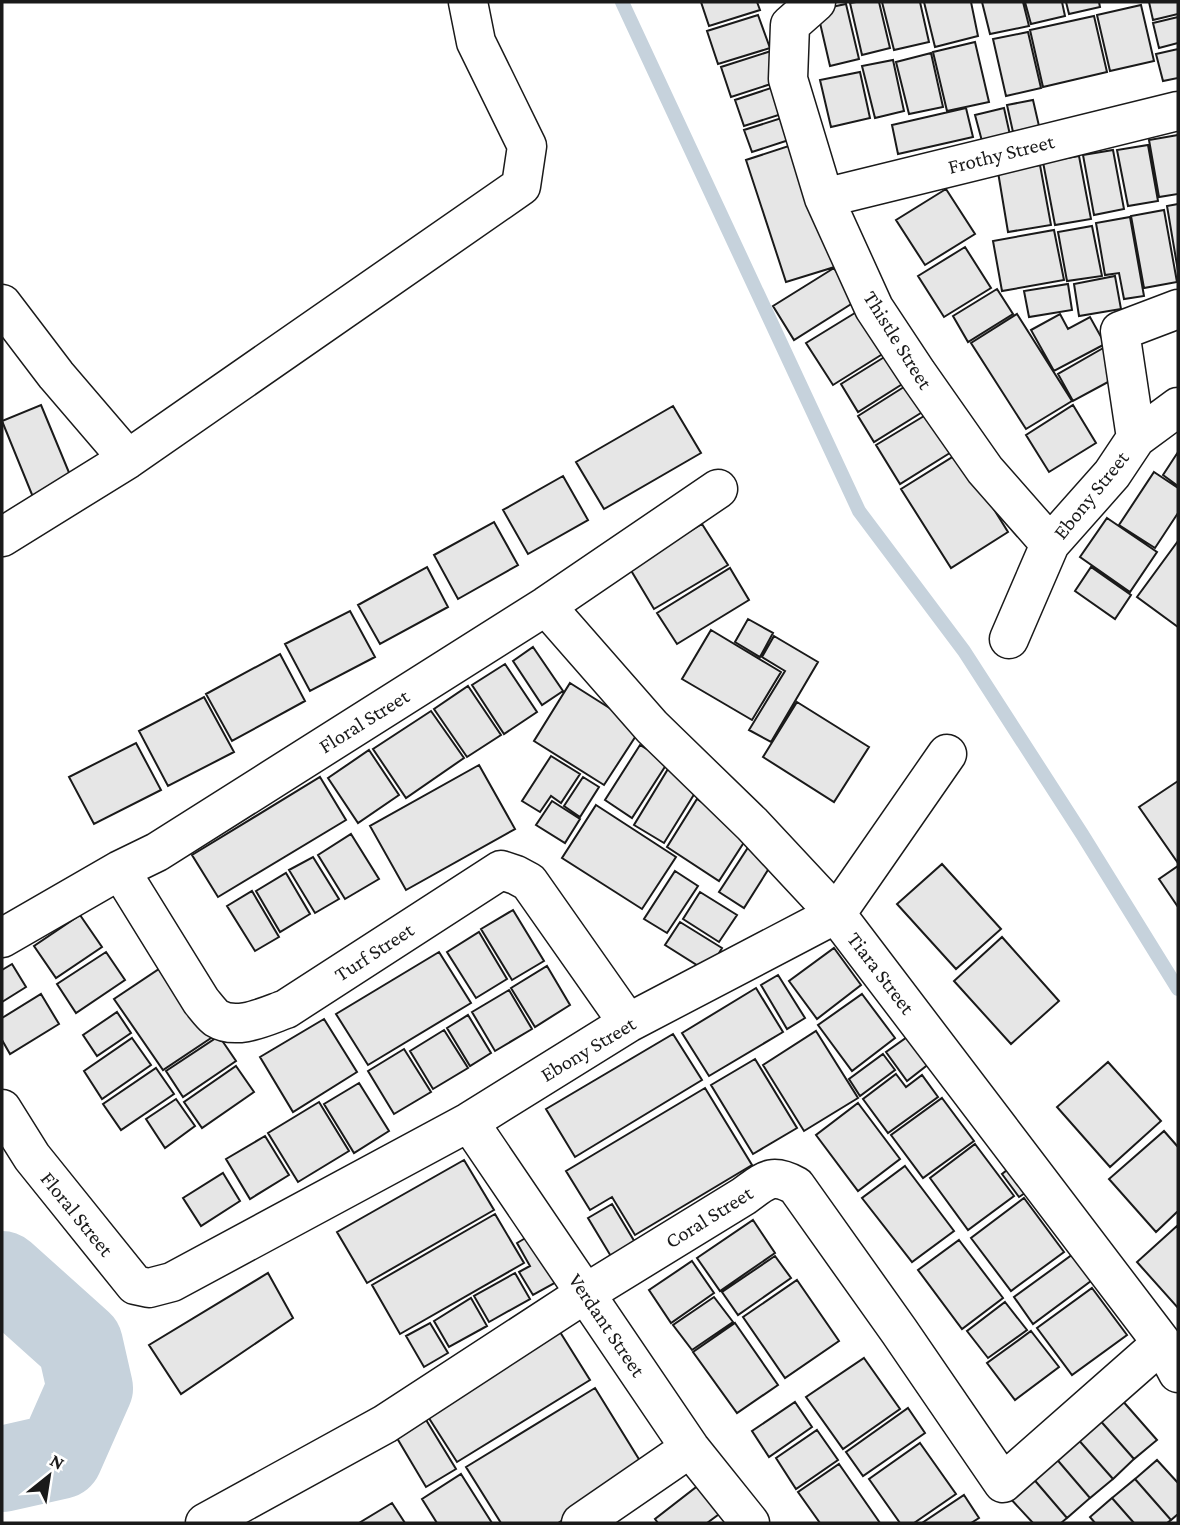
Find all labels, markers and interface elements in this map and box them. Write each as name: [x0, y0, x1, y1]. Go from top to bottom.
street label: Frothy Street: [945, 129, 1058, 179]
street label: Thistle Street: [858, 286, 938, 394]
street label: Ebony Street: [1048, 445, 1135, 544]
street label: Floral Street: [314, 683, 414, 758]
street label: Turf Street: [330, 917, 419, 986]
street label: Tiara Street: [842, 927, 920, 1020]
street label: Ebony Street: [536, 1011, 641, 1087]
street label: Floral Street: [36, 1167, 119, 1262]
street label: Coral Street: [661, 1180, 758, 1253]
street label: Verdant Street: [564, 1269, 651, 1382]
north arrow: [14, 1441, 84, 1511]
text: N: [46, 1449, 68, 1474]

